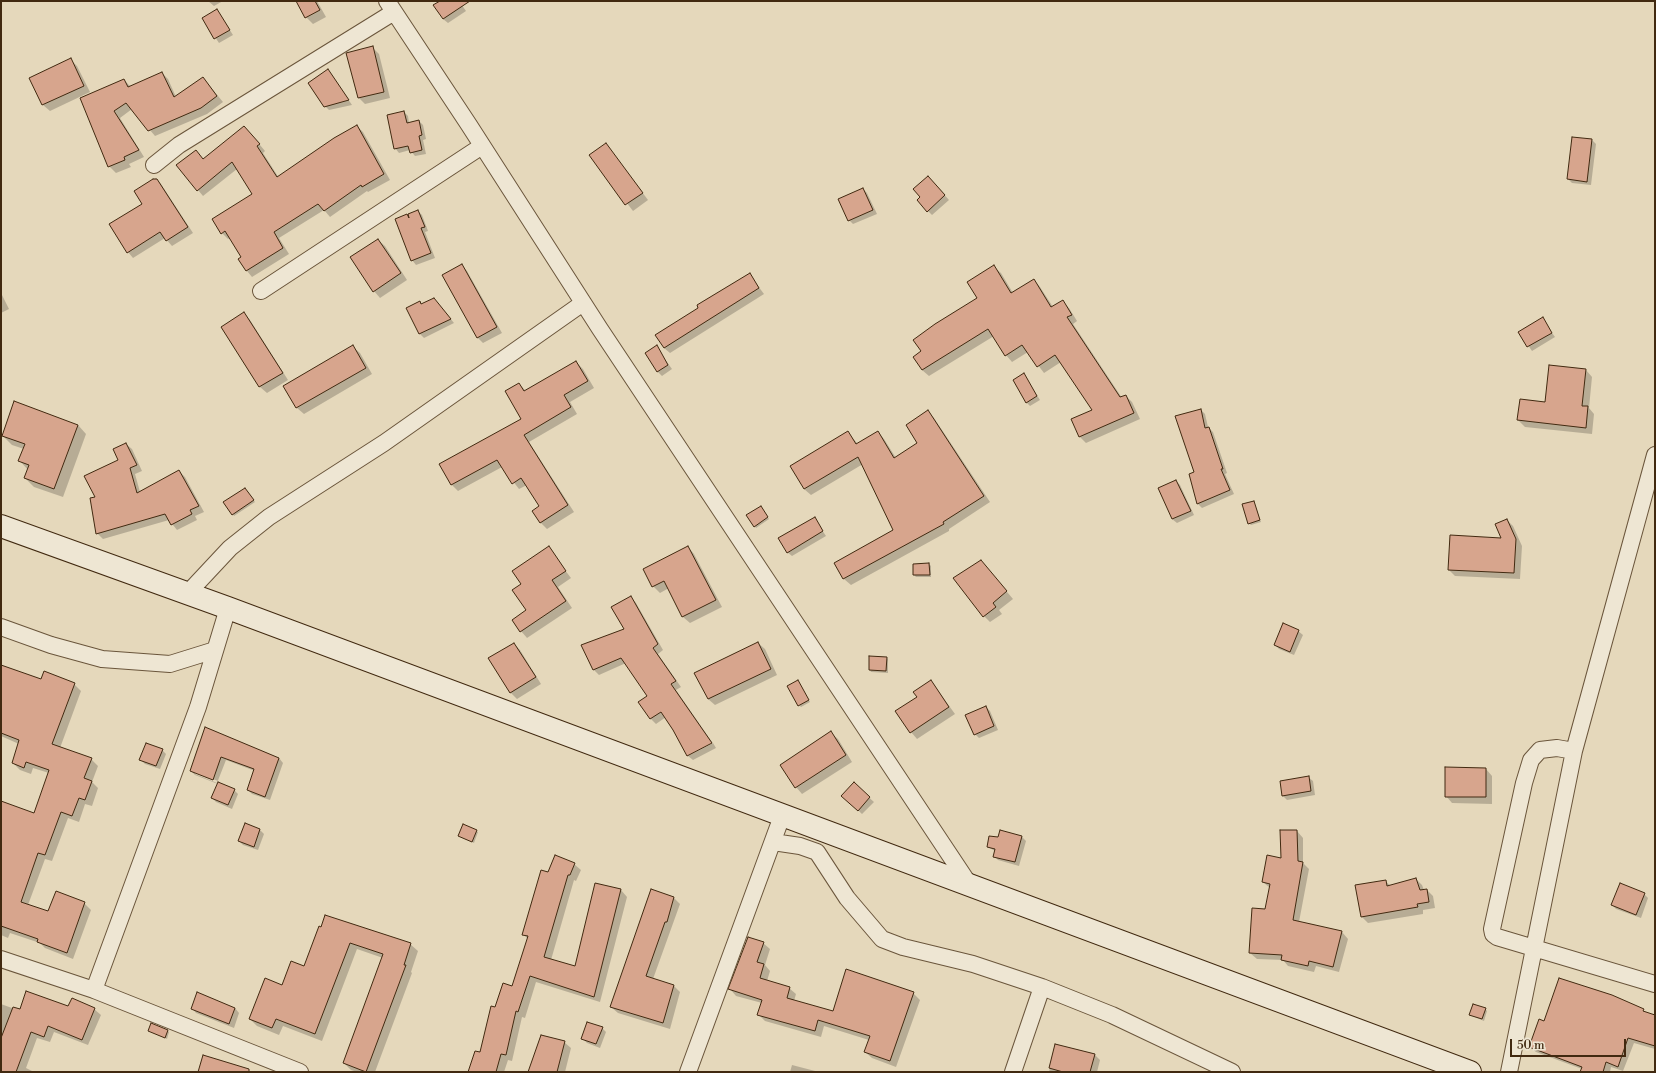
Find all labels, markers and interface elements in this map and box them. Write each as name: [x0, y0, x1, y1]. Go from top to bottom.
scale bar: [1512, 1031, 1628, 1057]
text: 50 m: [1517, 1038, 1545, 1053]

